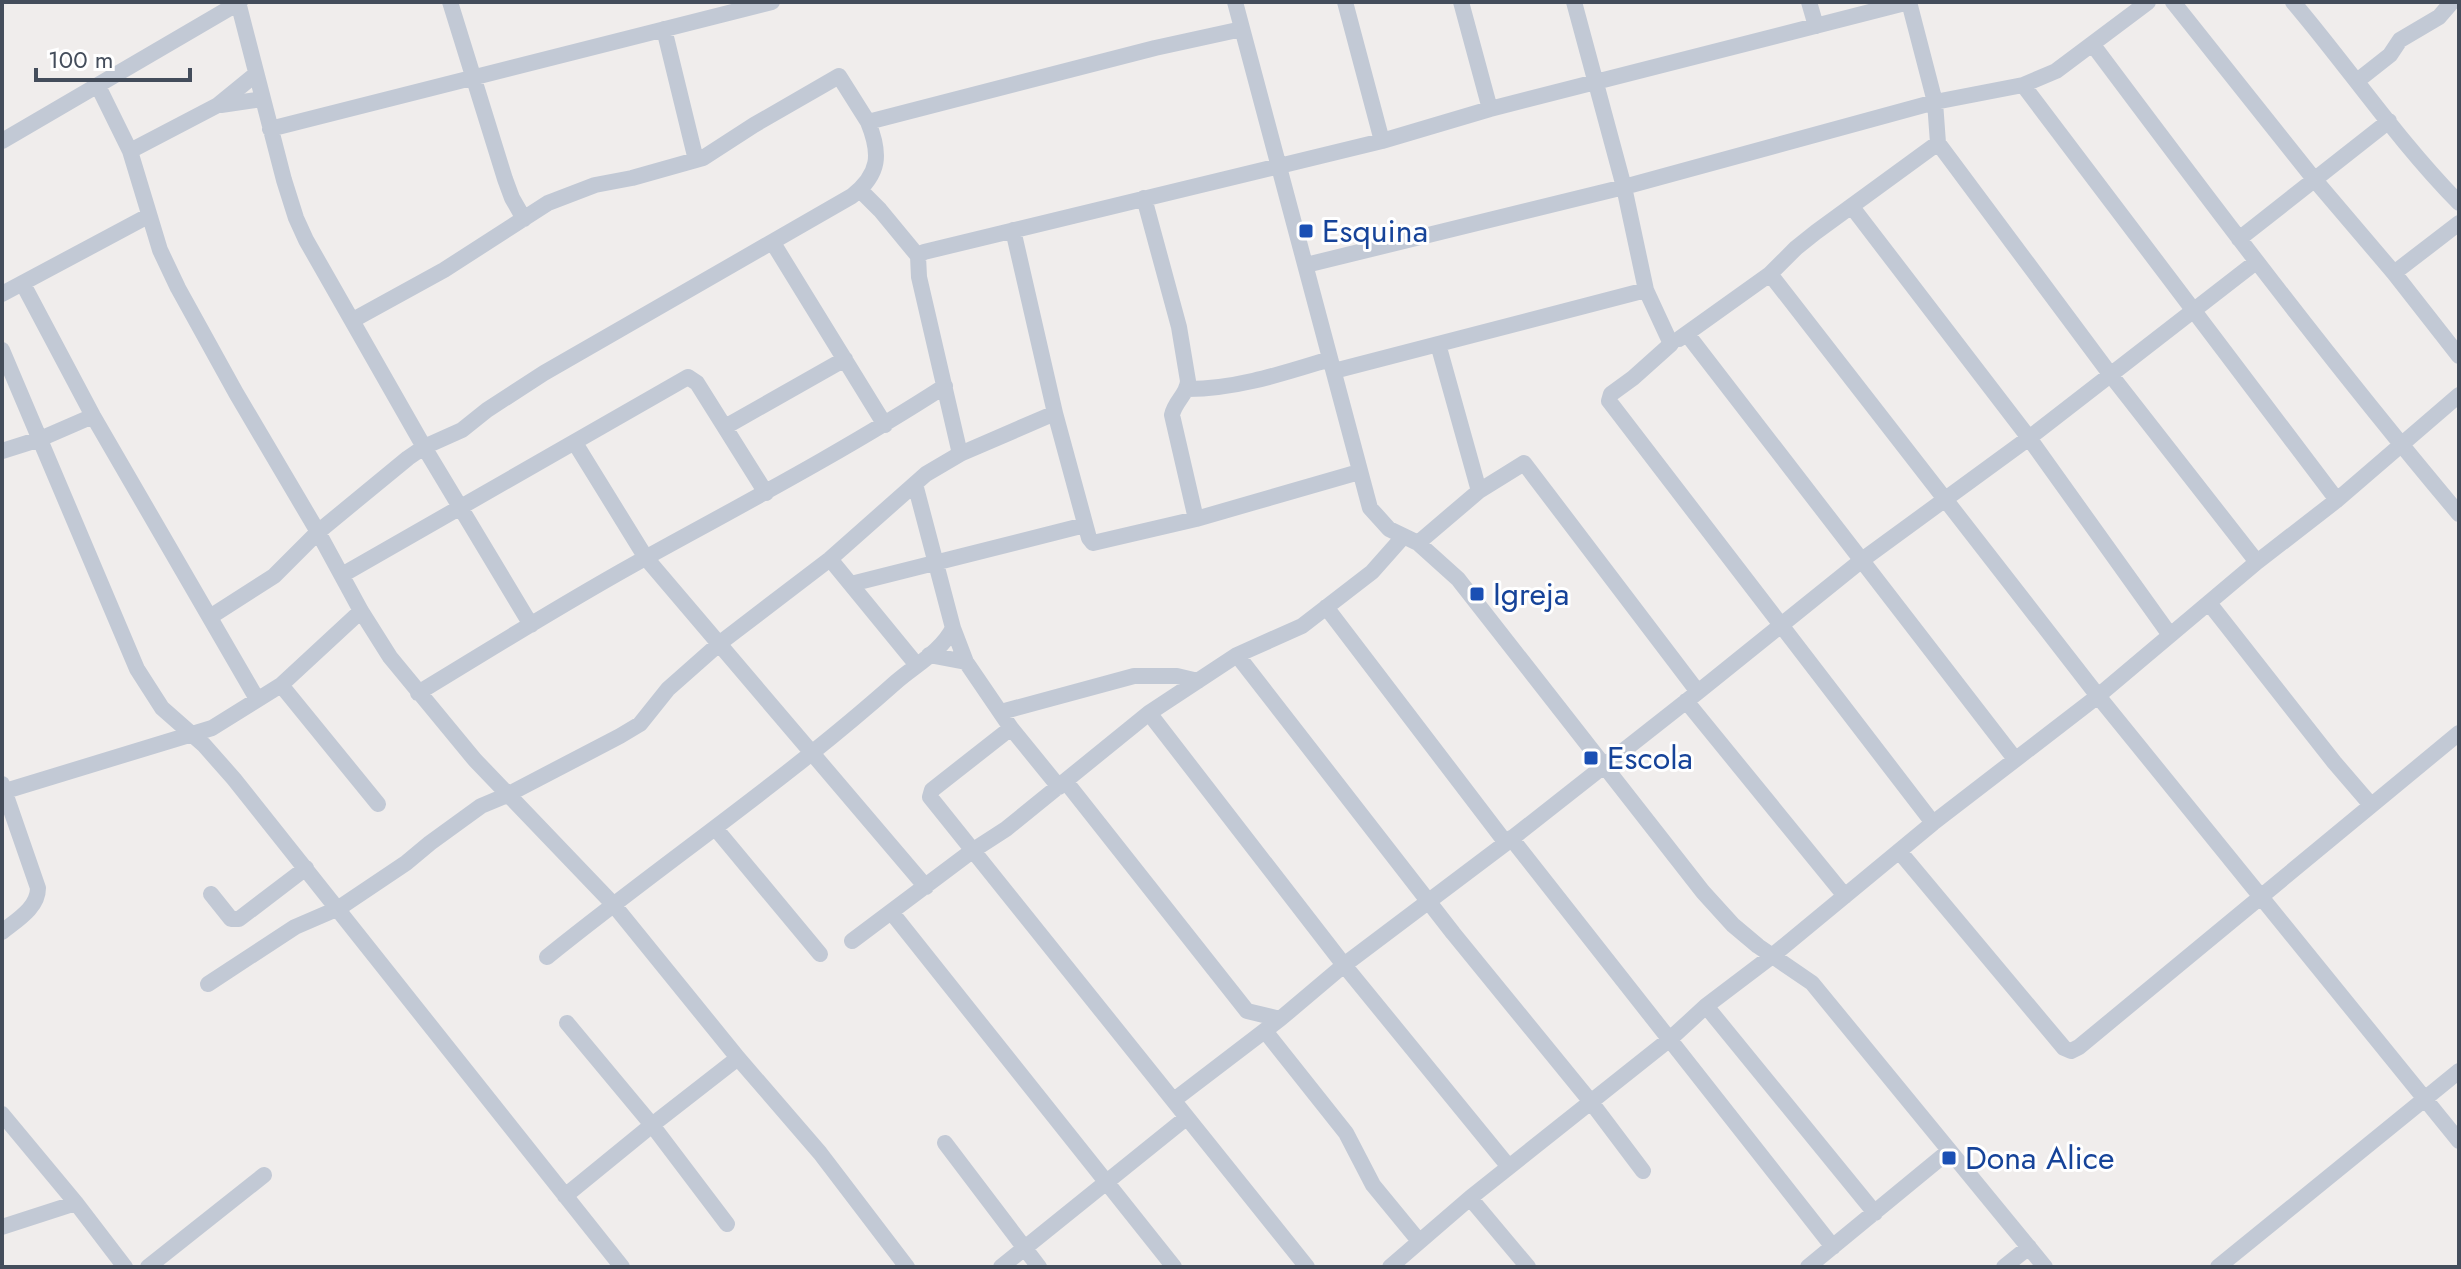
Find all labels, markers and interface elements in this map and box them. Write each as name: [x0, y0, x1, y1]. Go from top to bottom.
scale bar: [36, 32, 190, 82]
text: 100 m: [48, 42, 114, 77]
place label: Esquina: [1322, 208, 1428, 254]
marker: Esquina: [1297, 222, 1315, 240]
place label: Igreja: [1493, 571, 1569, 617]
marker: Igreja: [1468, 585, 1486, 603]
place label: Escola: [1607, 735, 1693, 781]
marker: Escola: [1582, 749, 1600, 767]
place label: Dona Alice: [1965, 1135, 2115, 1181]
marker: Dona Alice: [1940, 1149, 1958, 1167]

